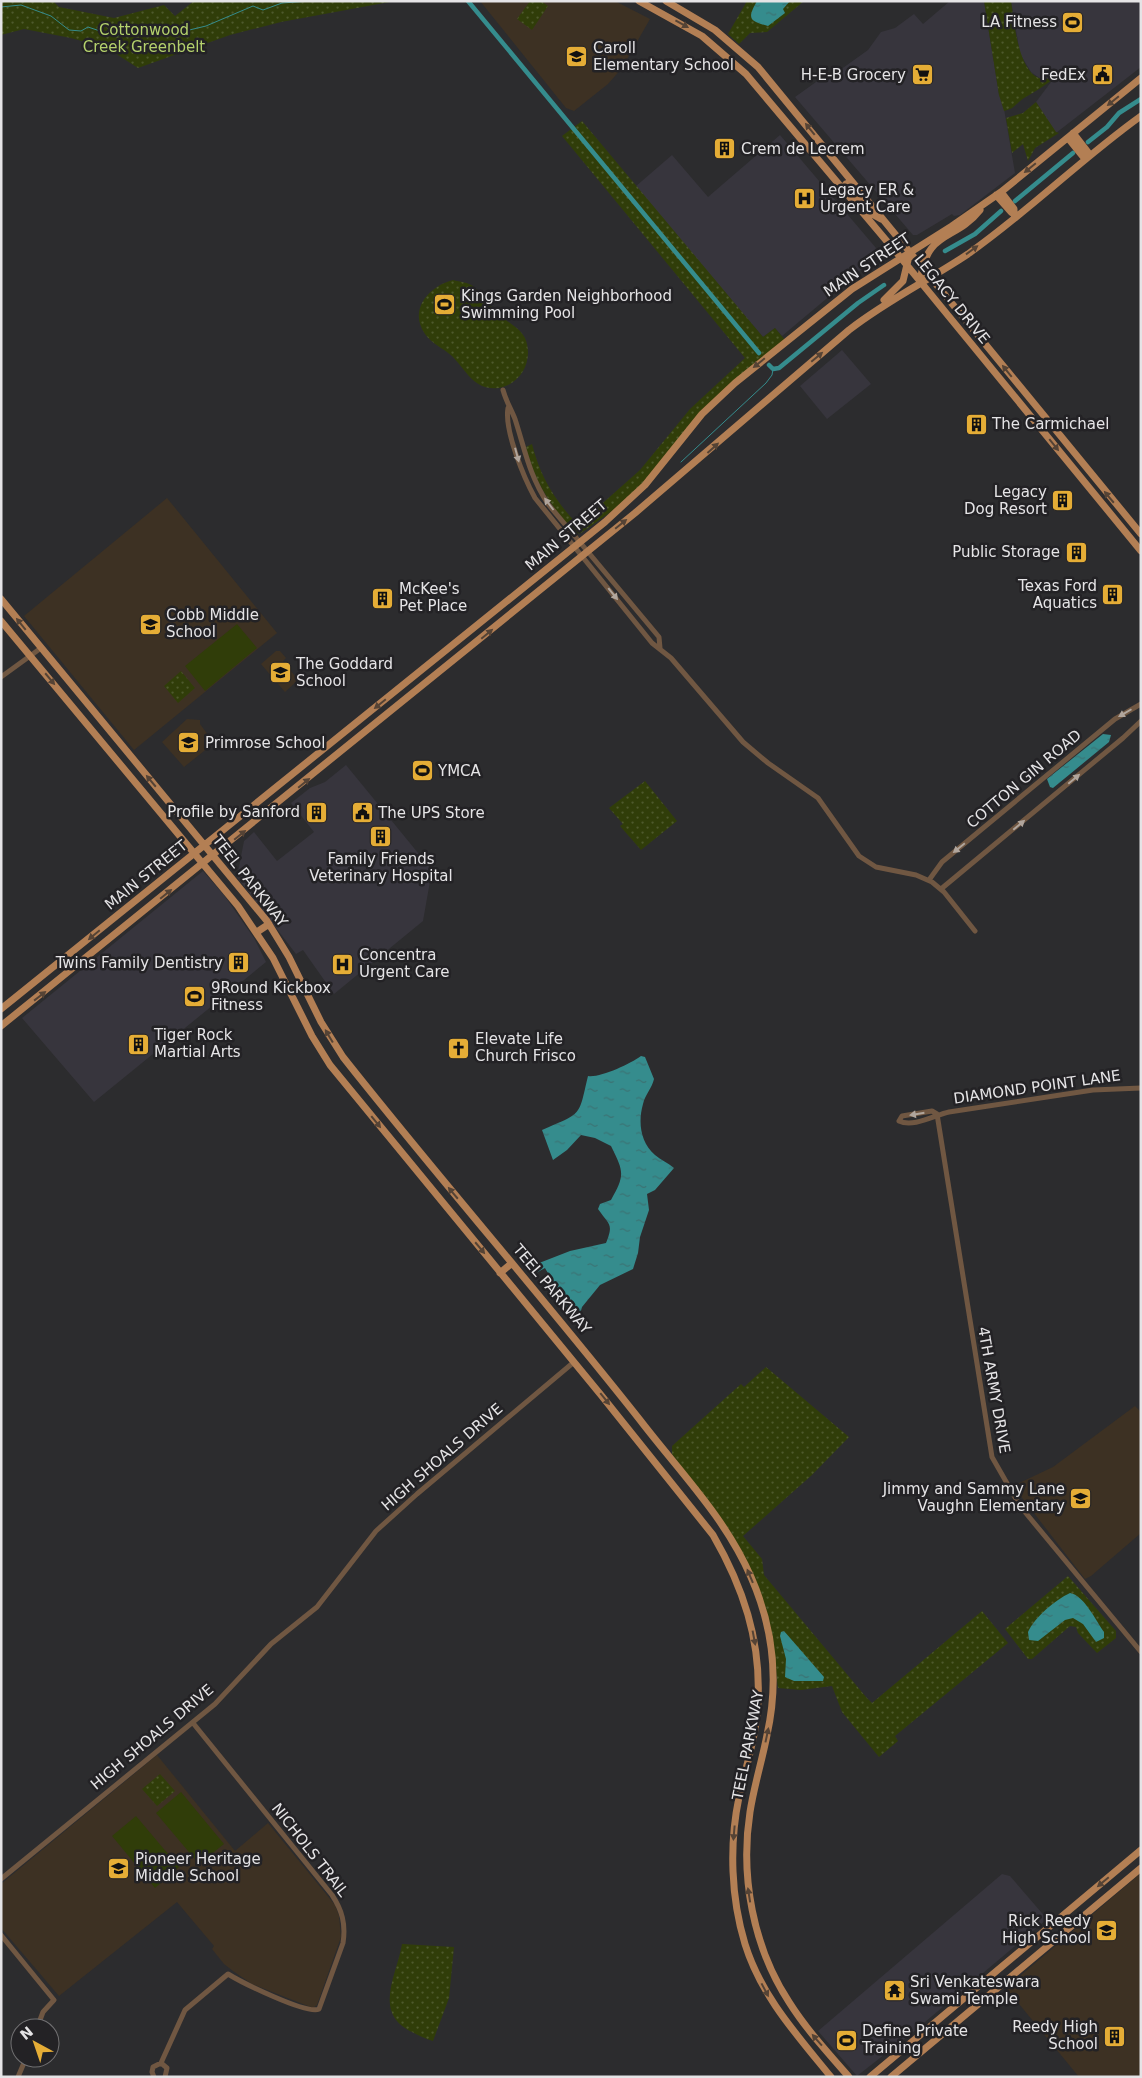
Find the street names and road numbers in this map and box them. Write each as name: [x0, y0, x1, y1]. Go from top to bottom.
street label: MAIN STREET: [820, 229, 915, 301]
street label: LEGACY DRIVE: [910, 251, 994, 347]
street label: MAIN STREET: [522, 495, 611, 574]
street label: COTTON GIN ROAD: [963, 726, 1085, 832]
street label: TEEL PARKWAY: [208, 831, 292, 931]
street label: MAIN STREET: [101, 836, 191, 914]
street label: DIAMOND POINT LANE: [952, 1066, 1122, 1108]
street label: TEEL PARKWAY: [509, 1240, 595, 1338]
street label: 4TH ARMY DRIVE: [974, 1325, 1014, 1455]
street label: HIGH SHOALS DRIVE: [378, 1399, 506, 1515]
street label: HIGH SHOALS DRIVE: [87, 1680, 217, 1794]
street label: TEEL PARKWAY: [728, 1688, 768, 1802]
street label: NICHOLS TRAIL: [268, 1800, 353, 1901]

